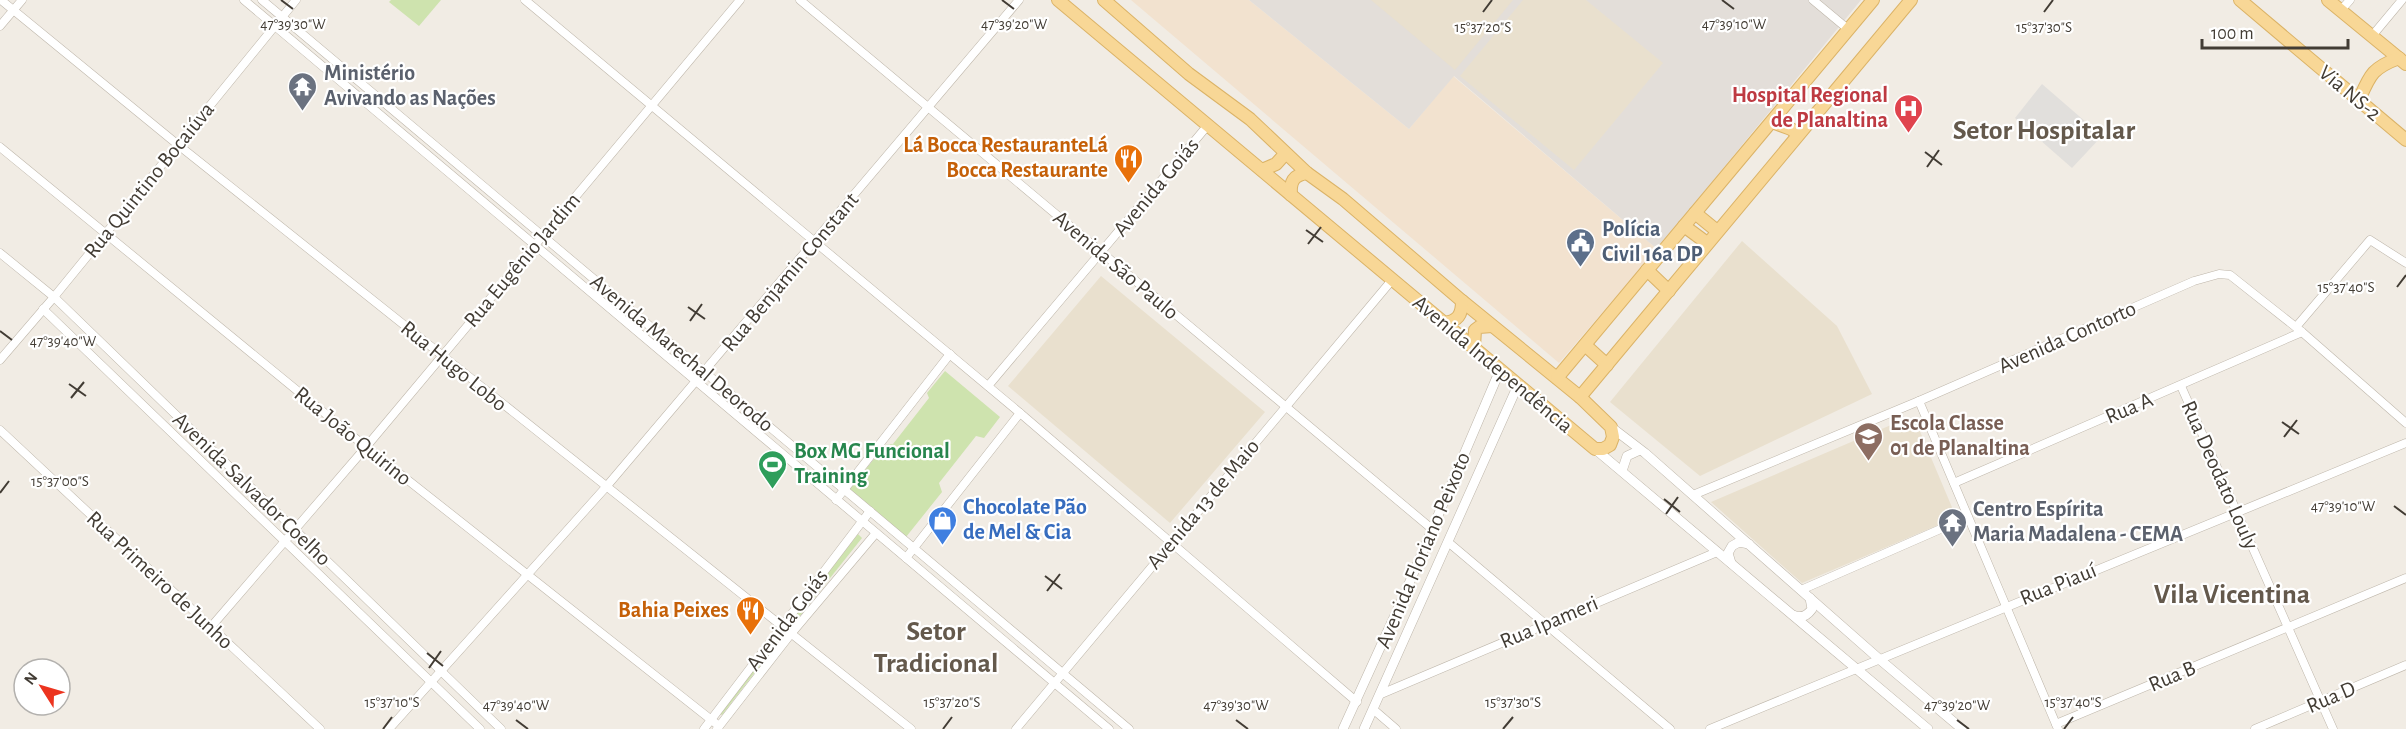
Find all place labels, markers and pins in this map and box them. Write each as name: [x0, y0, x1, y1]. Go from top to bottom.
place label: Ministério Avivando as Nações: [324, 62, 496, 109]
temple icon: Ministério Avivando as Nações: [287, 70, 319, 112]
place label: Hospital Regional de Planaltina: [1732, 84, 1888, 131]
hospital icon: Hospital Regional de Planaltina: [1893, 92, 1925, 134]
place label: Lá Bocca RestauranteLá Bocca Restaurante: [903, 134, 1108, 181]
restaurant icon: Lá Bocca RestauranteLá Bocca Restaurante: [1113, 142, 1145, 184]
place label: Polícia Civil 16a DP: [1602, 218, 1703, 265]
public building icon: Polícia Civil 16a DP: [1565, 226, 1597, 268]
place label: Escola Classe 01 de Planaltina: [1890, 412, 2030, 459]
school or university icon: Escola Classe 01 de Planaltina: [1853, 420, 1885, 462]
place label: Box MG Funcional Training: [794, 440, 950, 487]
sports icon: Box MG Funcional Training: [757, 448, 789, 490]
place label: Chocolate Pão de Mel & Cia: [963, 496, 1087, 543]
place label: Centro Espírita Maria Madalena - CEMA: [1973, 498, 2183, 545]
shop icon: Chocolate Pão de Mel & Cia: [926, 504, 958, 546]
temple icon: Centro Espírita Maria Madalena - CEMA: [1936, 506, 1968, 548]
restaurant icon: Bahia Peixes: [734, 594, 766, 636]
place label: Bahia Peixes: [618, 599, 729, 621]

